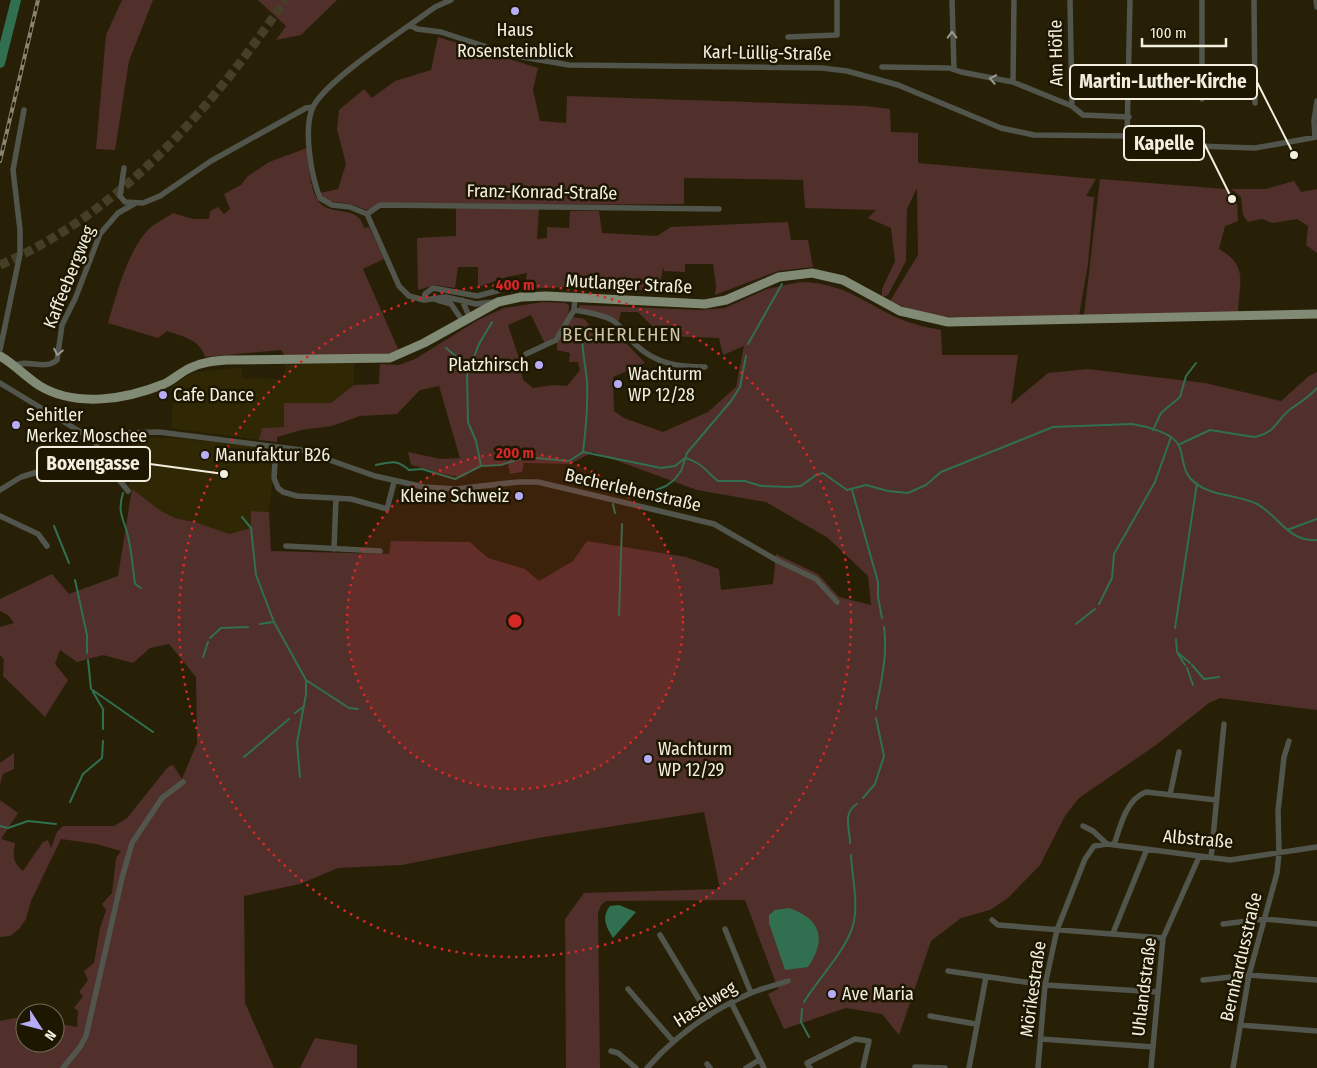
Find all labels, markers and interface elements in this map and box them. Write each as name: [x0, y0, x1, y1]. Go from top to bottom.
marker: Haus Rosensteinblick: [509, 5, 521, 17]
scale bar: [1142, 15, 1226, 47]
place label: Haus Rosensteinblick: [457, 19, 574, 62]
street label: Am Höfle: [1044, 19, 1068, 86]
text: 100 m: [1150, 24, 1187, 42]
one-way arrow: [947, 30, 957, 38]
street label: Karl-Lüllig-Straße: [702, 41, 832, 65]
callout: Martin-Luther-Kirche: [1070, 65, 1257, 99]
text: Martin-Luther-Kirche: [1079, 70, 1247, 93]
one-way arrow: [989, 74, 998, 85]
callout: Kapelle: [1124, 126, 1204, 160]
text: Kapelle: [1134, 132, 1194, 155]
street label: Franz-Konrad-Straße: [466, 180, 618, 204]
street label: Kaffeebergweg: [38, 222, 100, 332]
street label: Mutlanger Straße: [565, 270, 693, 298]
text: 400 m: [496, 276, 534, 294]
district label: BECHERLEHEN: [562, 323, 682, 346]
one-way arrow: [54, 347, 64, 356]
place label: Platzhirsch: [448, 354, 529, 376]
marker: Platzhirsch: [533, 359, 545, 371]
place label: Wachturm WP 12/28: [628, 363, 702, 406]
marker: Wachturm WP 12/28: [612, 378, 624, 390]
place label: Cafe Dance: [173, 384, 254, 406]
marker: Cafe Dance: [157, 389, 169, 401]
place label: Sehitler Merkez Moschee: [26, 404, 147, 447]
marker: Sehitler Merkez Moschee: [10, 419, 22, 431]
place label: Manufaktur B26: [215, 444, 330, 466]
text: 200 m: [495, 444, 534, 462]
callout: Boxengasse: [37, 447, 150, 481]
marker: Manufaktur B26: [199, 449, 211, 461]
text: Boxengasse: [46, 452, 140, 475]
street label: Becherlehenstraße: [563, 464, 703, 516]
place label: Kleine Schweiz: [400, 485, 509, 507]
marker: Kleine Schweiz: [513, 490, 525, 502]
centre of rings: [506, 612, 524, 630]
place label: Wachturm WP 12/29: [658, 738, 732, 781]
marker: Wachturm WP 12/29: [642, 753, 654, 765]
street label: Albstraße: [1162, 825, 1234, 853]
street label: Bernhardusstraße: [1215, 890, 1267, 1024]
street label: Uhlandstraße: [1127, 936, 1161, 1038]
street label: Mörikestraße: [1015, 939, 1051, 1038]
street label: Haselweg: [669, 976, 741, 1032]
place label: Ave Maria: [842, 983, 914, 1005]
marker: Ave Maria: [826, 988, 838, 1000]
north arrow: [15, 1003, 65, 1053]
text: N: [41, 1027, 59, 1044]

